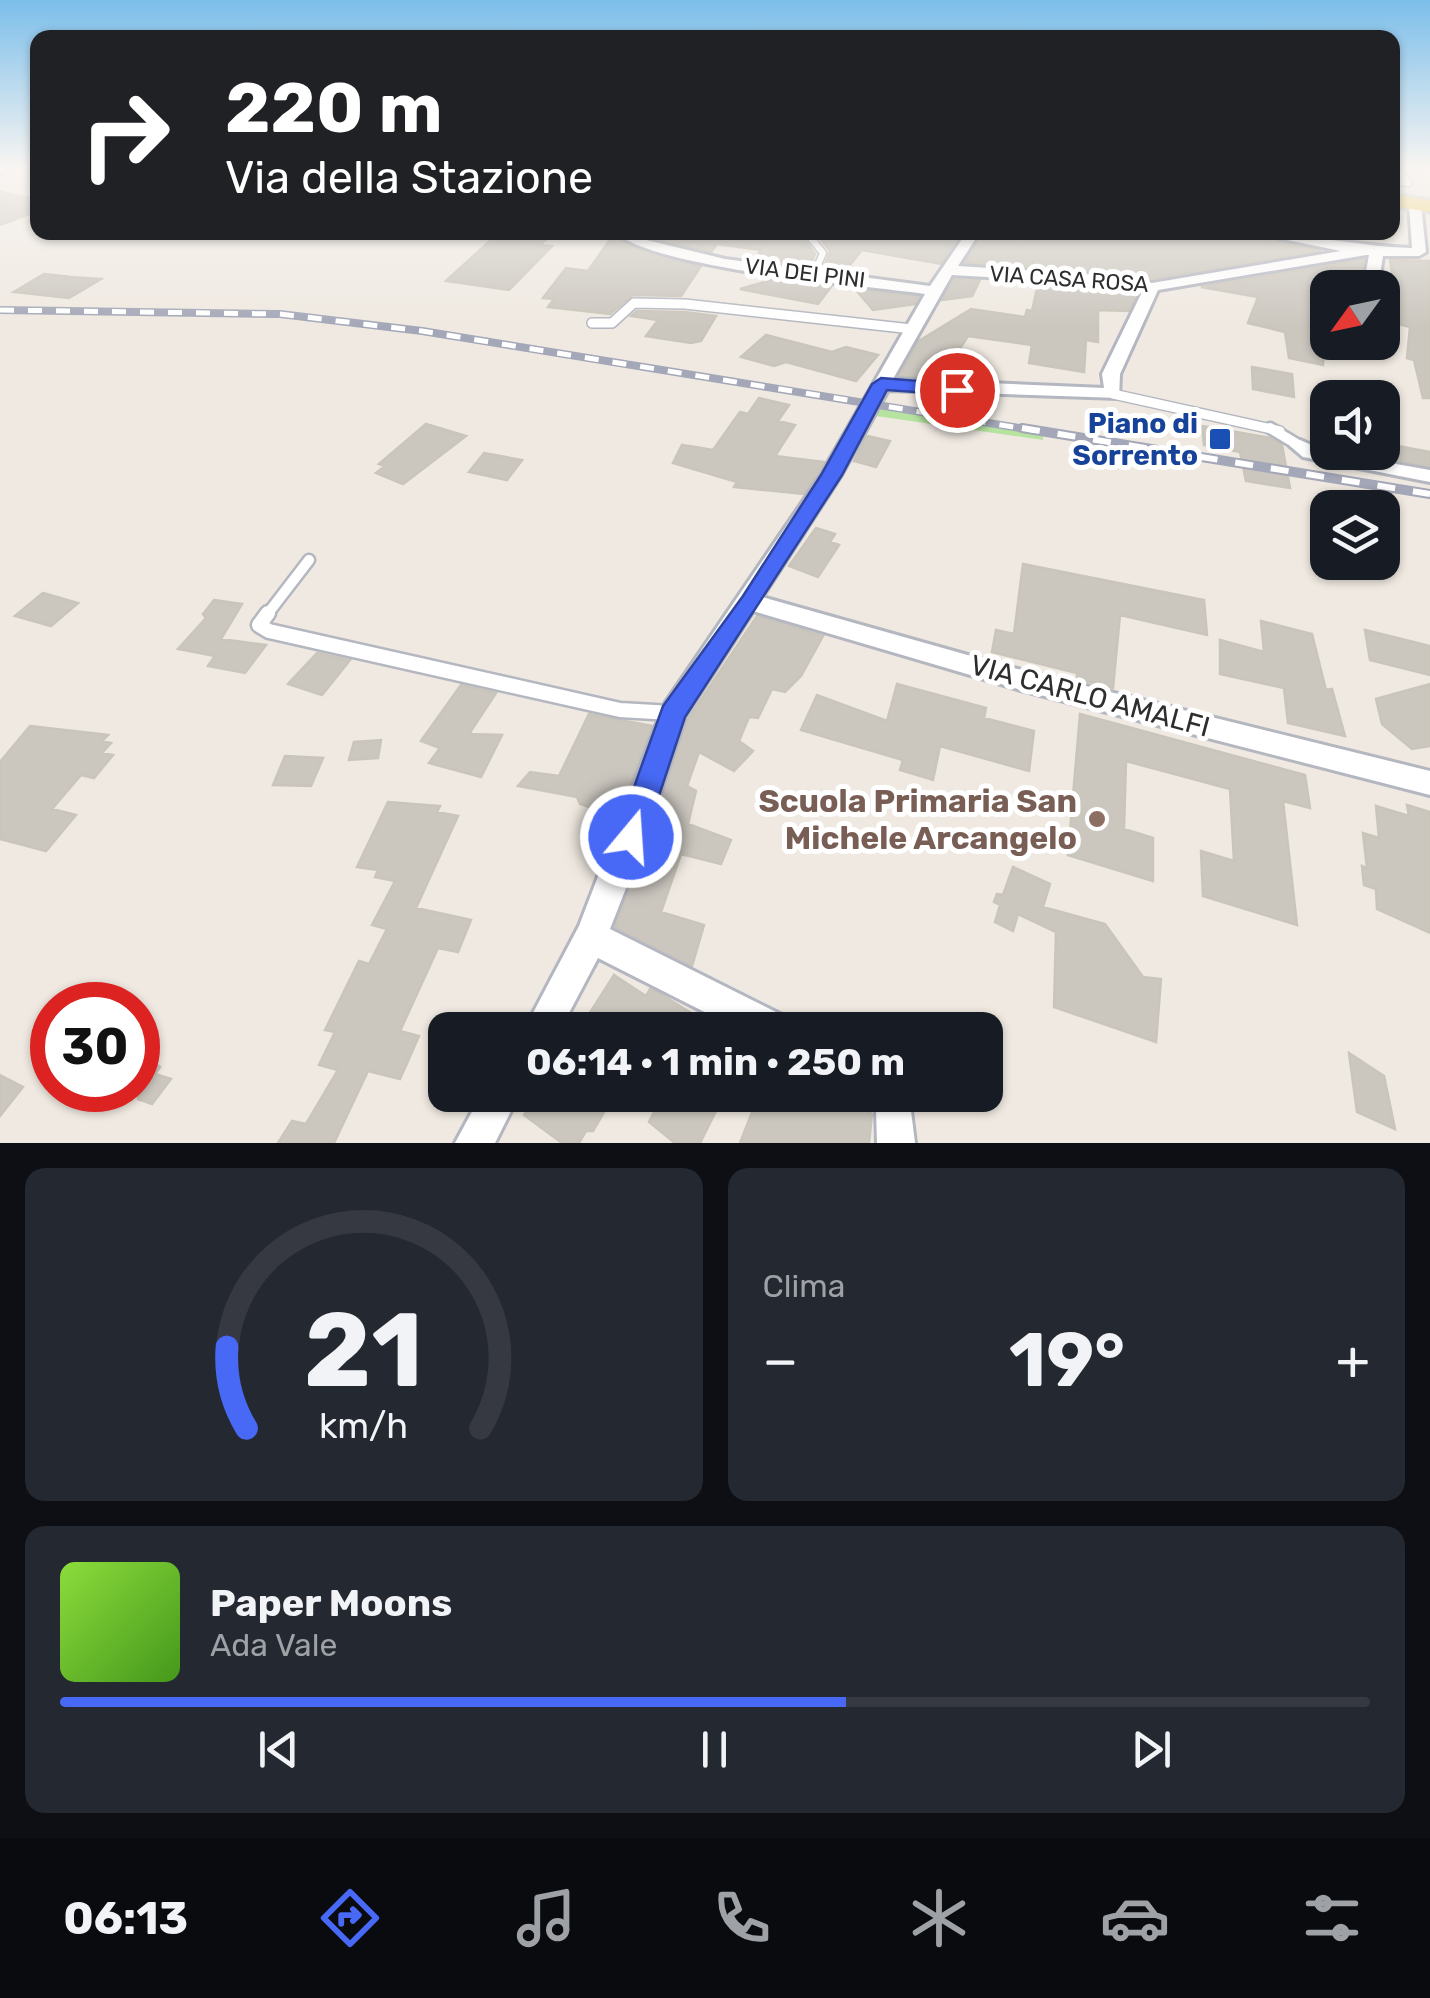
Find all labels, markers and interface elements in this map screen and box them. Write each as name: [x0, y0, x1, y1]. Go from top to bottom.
text: 220 m: [225, 67, 443, 150]
icon: right: [60, 70, 190, 200]
text: Via della Stazione: [225, 151, 593, 204]
street label: VIA DEI PINI: [743, 252, 867, 294]
street label: VIA CASA ROSA: [989, 260, 1150, 298]
north arrow: [1310, 270, 1400, 360]
map controls: [1310, 270, 1400, 580]
pin: [915, 348, 1000, 433]
icon: arrive: [930, 363, 985, 418]
button: sound: [1310, 380, 1400, 470]
place label: Piano di Sorrento: [1072, 407, 1198, 472]
marker: Piano di Sorrento: [1207, 426, 1233, 452]
button: layers: [1310, 490, 1400, 580]
street label: VIA CARLO AMALFI: [967, 648, 1213, 744]
place label: Scuola Primaria San Michele Arcangelo: [758, 782, 1077, 857]
position arrow: [579, 785, 683, 889]
marker: Scuola Primaria San Michele Arcangelo: [1086, 808, 1108, 830]
speed limit sign: 30: [30, 982, 160, 1112]
text: 06:14 · 1 min · 250 m: [526, 1039, 905, 1085]
text: Clima: [763, 1267, 845, 1305]
text: 21: [304, 1289, 423, 1412]
text: 19°: [1009, 1316, 1125, 1405]
text: −: [763, 1328, 798, 1393]
text: +: [1336, 1328, 1370, 1393]
text: km/h: [319, 1405, 408, 1447]
text: Paper Moons: [210, 1580, 452, 1626]
text: Ada Vale: [210, 1626, 337, 1664]
icon: previous: [251, 1722, 306, 1777]
icon: pause: [687, 1722, 742, 1777]
icon: next: [1124, 1722, 1179, 1777]
icon: directions: [315, 1883, 385, 1953]
icon: music: [511, 1883, 581, 1953]
icon: phone: [707, 1883, 777, 1953]
icon: climate: [904, 1883, 974, 1953]
icon: car: [1100, 1883, 1170, 1953]
icon: filters: [1297, 1883, 1367, 1953]
text: 06:13: [63, 1892, 188, 1945]

